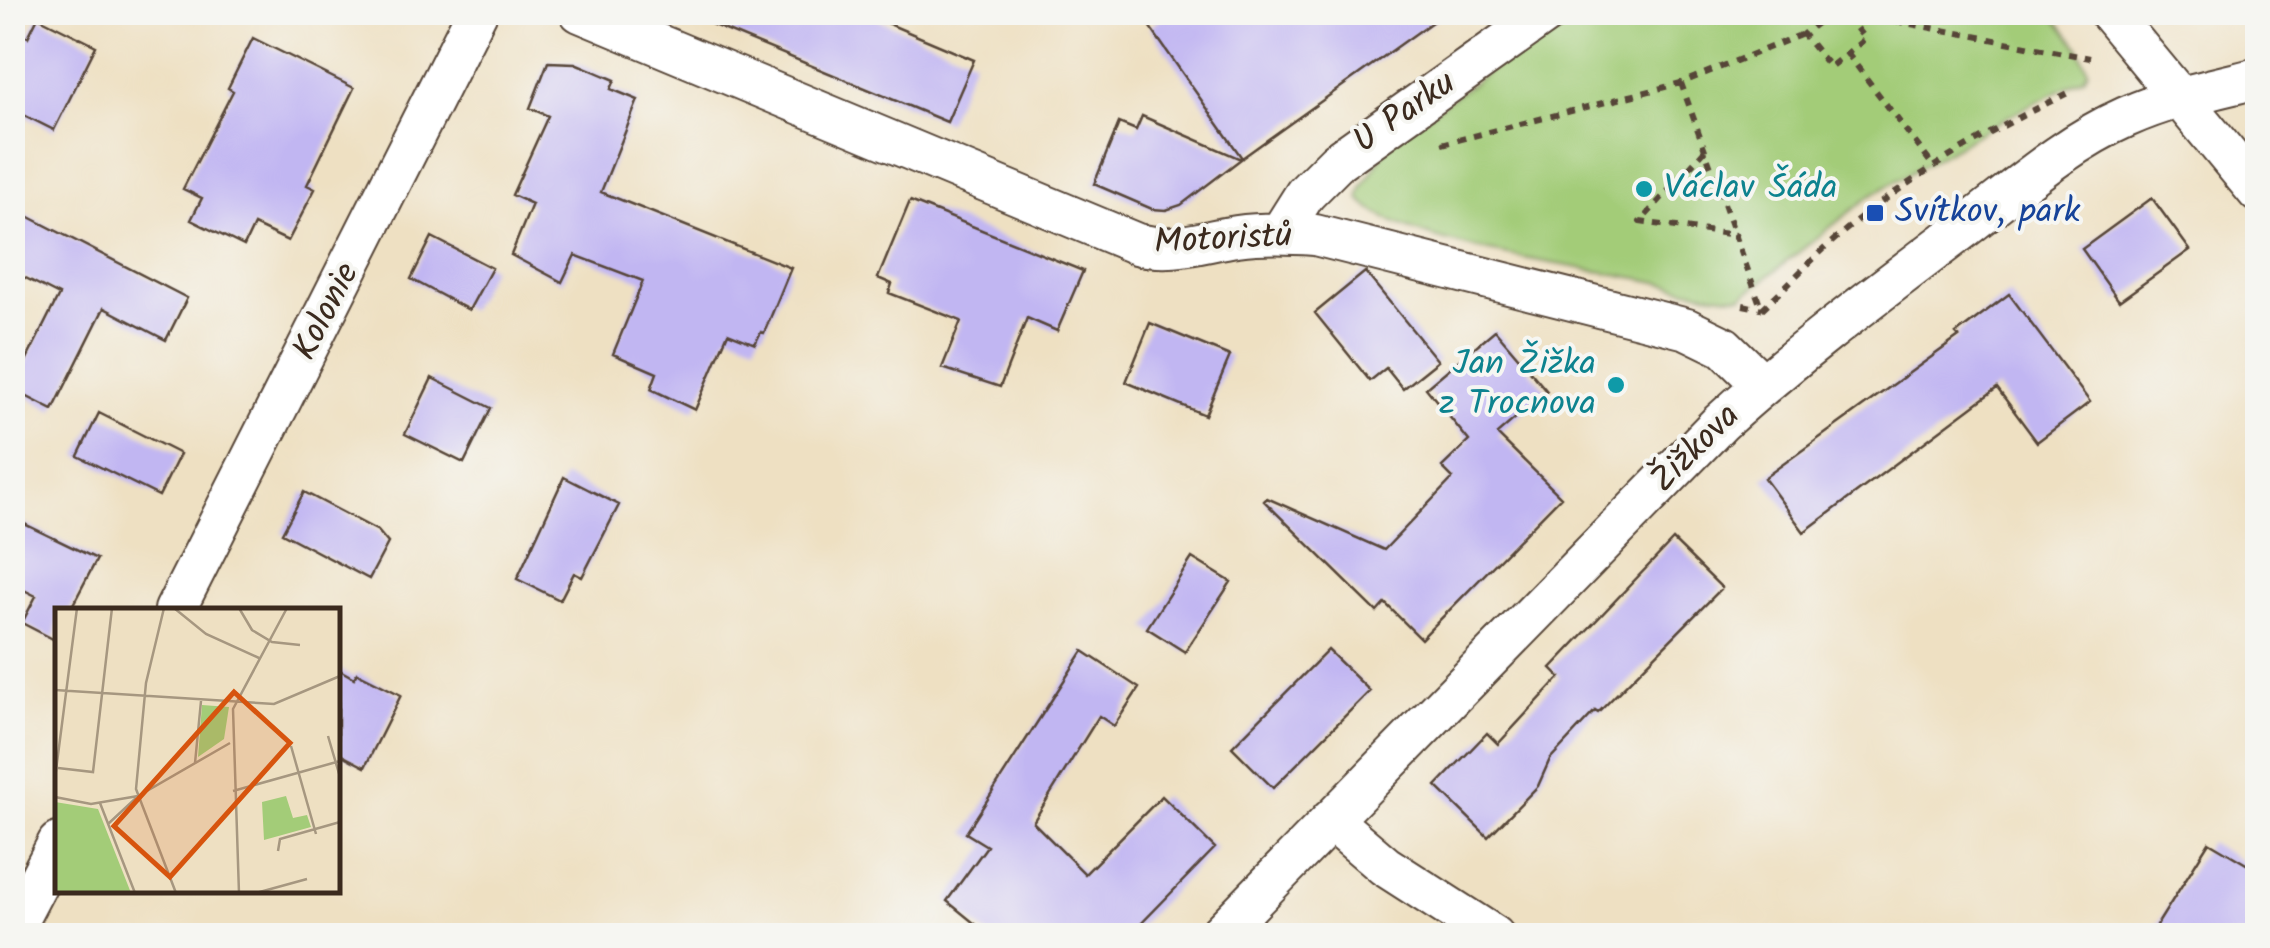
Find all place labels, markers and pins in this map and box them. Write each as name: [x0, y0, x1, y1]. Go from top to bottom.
place label: Václav Šáda: [1664, 161, 1837, 217]
marker: Václav Šáda: [1633, 178, 1655, 200]
place label: Svítkov, park: [1895, 185, 2081, 241]
marker: Svítkov, park: [1864, 202, 1886, 224]
place label: Jan Žižka z Trocnova: [1439, 337, 1596, 433]
marker: Jan Žižka z Trocnova: [1605, 374, 1627, 396]

